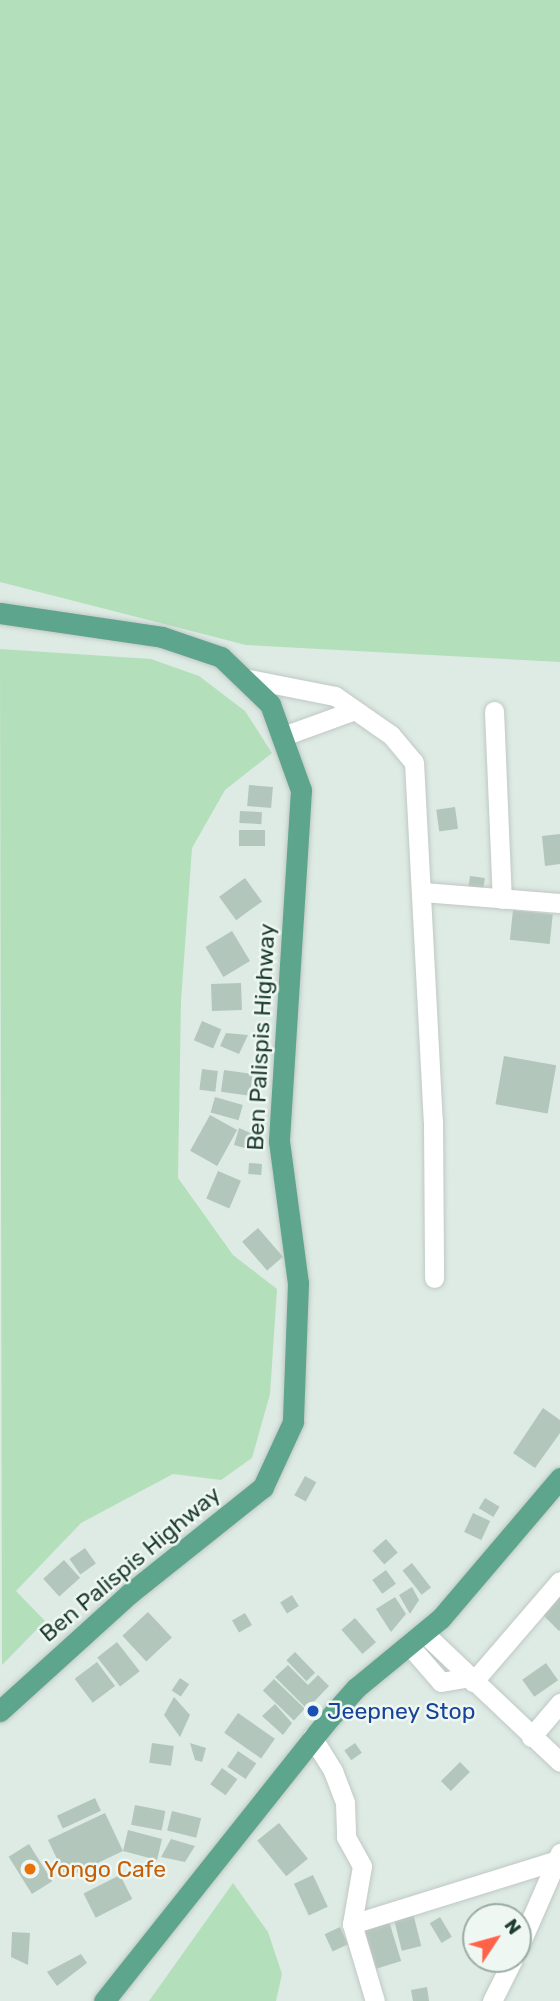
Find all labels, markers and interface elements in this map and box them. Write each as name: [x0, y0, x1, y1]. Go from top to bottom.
street label: Ben Palispis Highway: [241, 923, 281, 1151]
street label: Ben Palispis Highway: [34, 1480, 226, 1648]
place label: Jeepney Stop: [327, 1697, 476, 1725]
marker: Jeepney Stop: [305, 1703, 321, 1719]
place label: Yongo Cafe: [44, 1855, 166, 1883]
marker: Yongo Cafe: [22, 1861, 38, 1877]
north arrow: [462, 1903, 532, 1973]
text: N: [499, 1914, 526, 1939]

